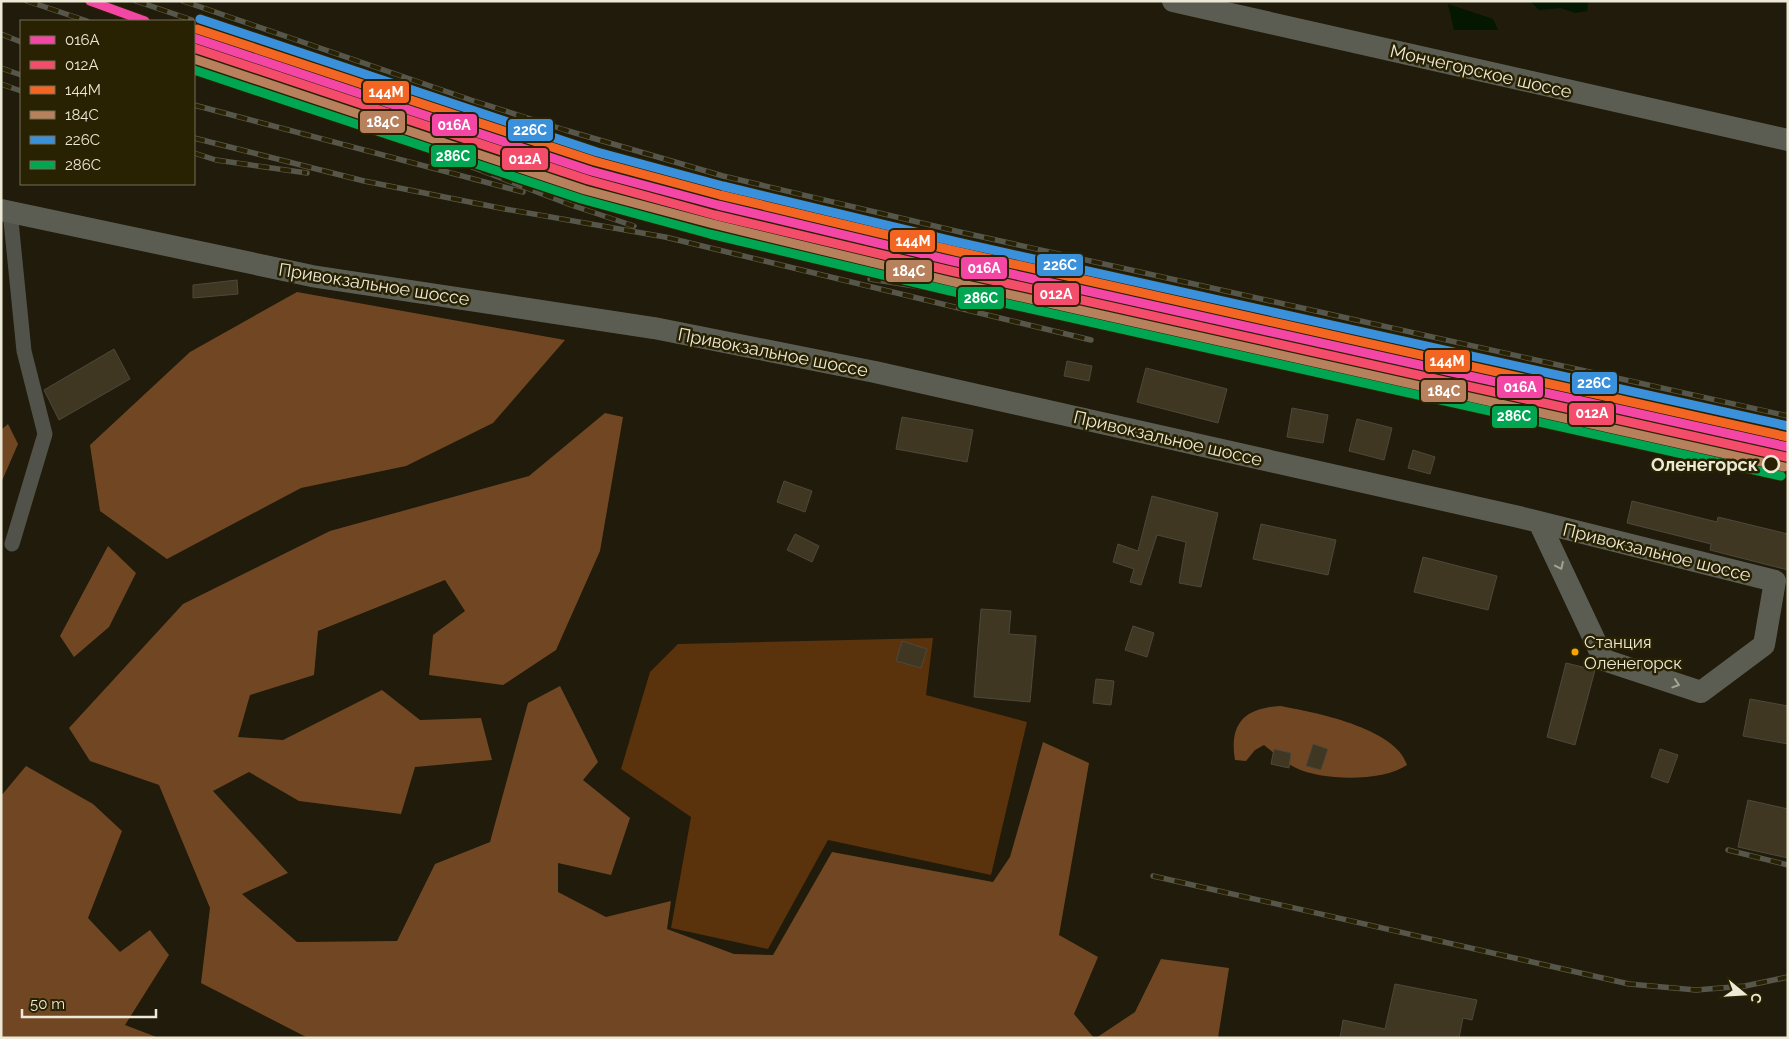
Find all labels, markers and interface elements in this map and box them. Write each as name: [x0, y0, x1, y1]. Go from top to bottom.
legend: [20, 20, 195, 185]
text: 016А: [65, 31, 100, 49]
street label: Мончегорское шоссе: [1388, 40, 1574, 102]
text: 012А: [65, 56, 99, 74]
line badge: 144М: [362, 80, 410, 104]
text: 144М: [65, 81, 101, 99]
text: 144М: [368, 84, 404, 100]
text: 184С: [65, 106, 99, 124]
line badge: 184С: [359, 110, 406, 134]
line badge: 016А: [431, 113, 478, 137]
text: 184С: [367, 114, 400, 130]
text: 016А: [437, 117, 471, 133]
line badge: 226С: [507, 118, 554, 142]
text: 226С: [513, 122, 547, 138]
text: 226С: [65, 131, 100, 149]
line badge: 286С: [430, 144, 477, 168]
line badge: 012А: [501, 147, 549, 171]
text: 286С: [436, 148, 471, 164]
text: 012А: [509, 151, 542, 167]
text: 286С: [65, 156, 101, 174]
line badge: 144М: [889, 229, 936, 253]
text: 144М: [895, 233, 931, 249]
line badge: 226С: [1036, 253, 1084, 277]
line badge: 016А: [960, 256, 1008, 280]
text: 226С: [1043, 257, 1077, 273]
street label: Привокзальное шоссе: [277, 259, 471, 310]
line badge: 184С: [885, 259, 933, 283]
text: 016А: [967, 260, 1001, 276]
text: 184С: [893, 263, 926, 279]
line badge: 012А: [1033, 282, 1080, 306]
line badge: 286С: [957, 286, 1005, 310]
text: 012А: [1040, 286, 1073, 302]
text: 286С: [964, 290, 999, 306]
street label: Привокзальное шоссе: [676, 323, 870, 381]
line badge: 144М: [1424, 349, 1471, 373]
text: 144М: [1429, 353, 1465, 369]
line badge: 226С: [1571, 371, 1618, 395]
line badge: 016А: [1496, 375, 1544, 399]
text: 226С: [1577, 375, 1611, 391]
line badge: 184С: [1420, 379, 1467, 403]
text: 016А: [1503, 379, 1537, 395]
text: 184С: [1428, 383, 1461, 399]
line badge: 012А: [1568, 402, 1615, 426]
line badge: 286С: [1491, 405, 1538, 429]
text: 012А: [1576, 405, 1609, 421]
street label: Привокзальное шоссе: [1072, 406, 1265, 470]
text: 286С: [1497, 408, 1532, 424]
place label: Оленегорск: [1651, 454, 1758, 475]
marker: Оленегорск: [1762, 455, 1780, 473]
street label: Привокзальное шоссе: [1561, 518, 1754, 586]
one-way arrow: [1553, 561, 1564, 570]
place label: Станция Оленегорск: [1584, 632, 1682, 673]
marker: Станция Оленегорск: [1570, 647, 1580, 657]
one-way arrow: [1672, 678, 1680, 688]
north arrow: [1719, 969, 1769, 1019]
scale bar: [22, 986, 156, 1018]
text: С: [1747, 991, 1765, 1005]
text: 50 m: [30, 995, 65, 1013]

